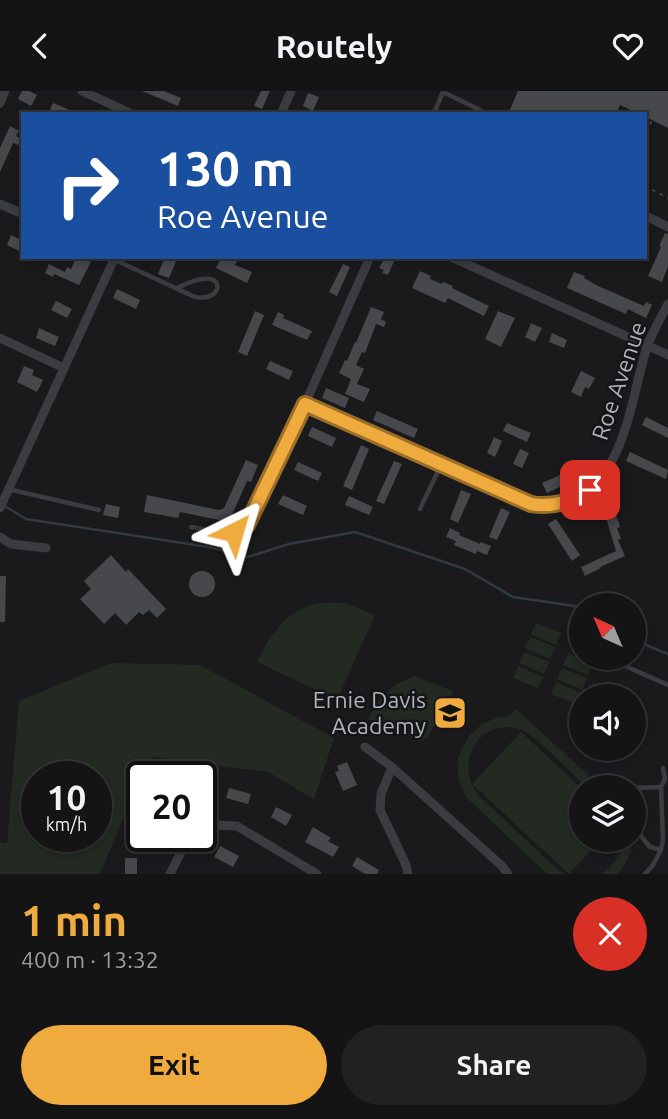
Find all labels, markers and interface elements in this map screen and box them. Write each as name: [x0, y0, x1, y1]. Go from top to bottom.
icon: back: [21, 27, 59, 65]
icon: heart: [609, 27, 647, 65]
text: Routely: [276, 28, 392, 64]
icon: right: [42, 140, 133, 231]
text: 130 m: [157, 140, 294, 195]
text: Roe Avenue: [157, 198, 328, 234]
street label: Roe Avenue: [587, 319, 650, 443]
pin: [560, 460, 620, 520]
icon: arrive: [571, 471, 609, 509]
position arrow: [197, 495, 271, 569]
north arrow: [569, 593, 646, 670]
map controls: [569, 593, 646, 852]
button: sound: [569, 684, 646, 761]
place label: Ernie Davis Academy: [313, 687, 426, 738]
school or university icon: Ernie Davis Academy: [431, 694, 469, 732]
speed limit sign: 20: [126, 761, 217, 852]
button: layers: [569, 775, 646, 852]
text: 10: [47, 777, 86, 817]
text: km/h: [46, 814, 87, 834]
text: 1 min: [21, 897, 127, 944]
button: close: [573, 897, 647, 971]
text: 400 m · 13:32: [21, 947, 159, 972]
button: Exit: [21, 1025, 327, 1105]
button: Share: [341, 1025, 647, 1105]

